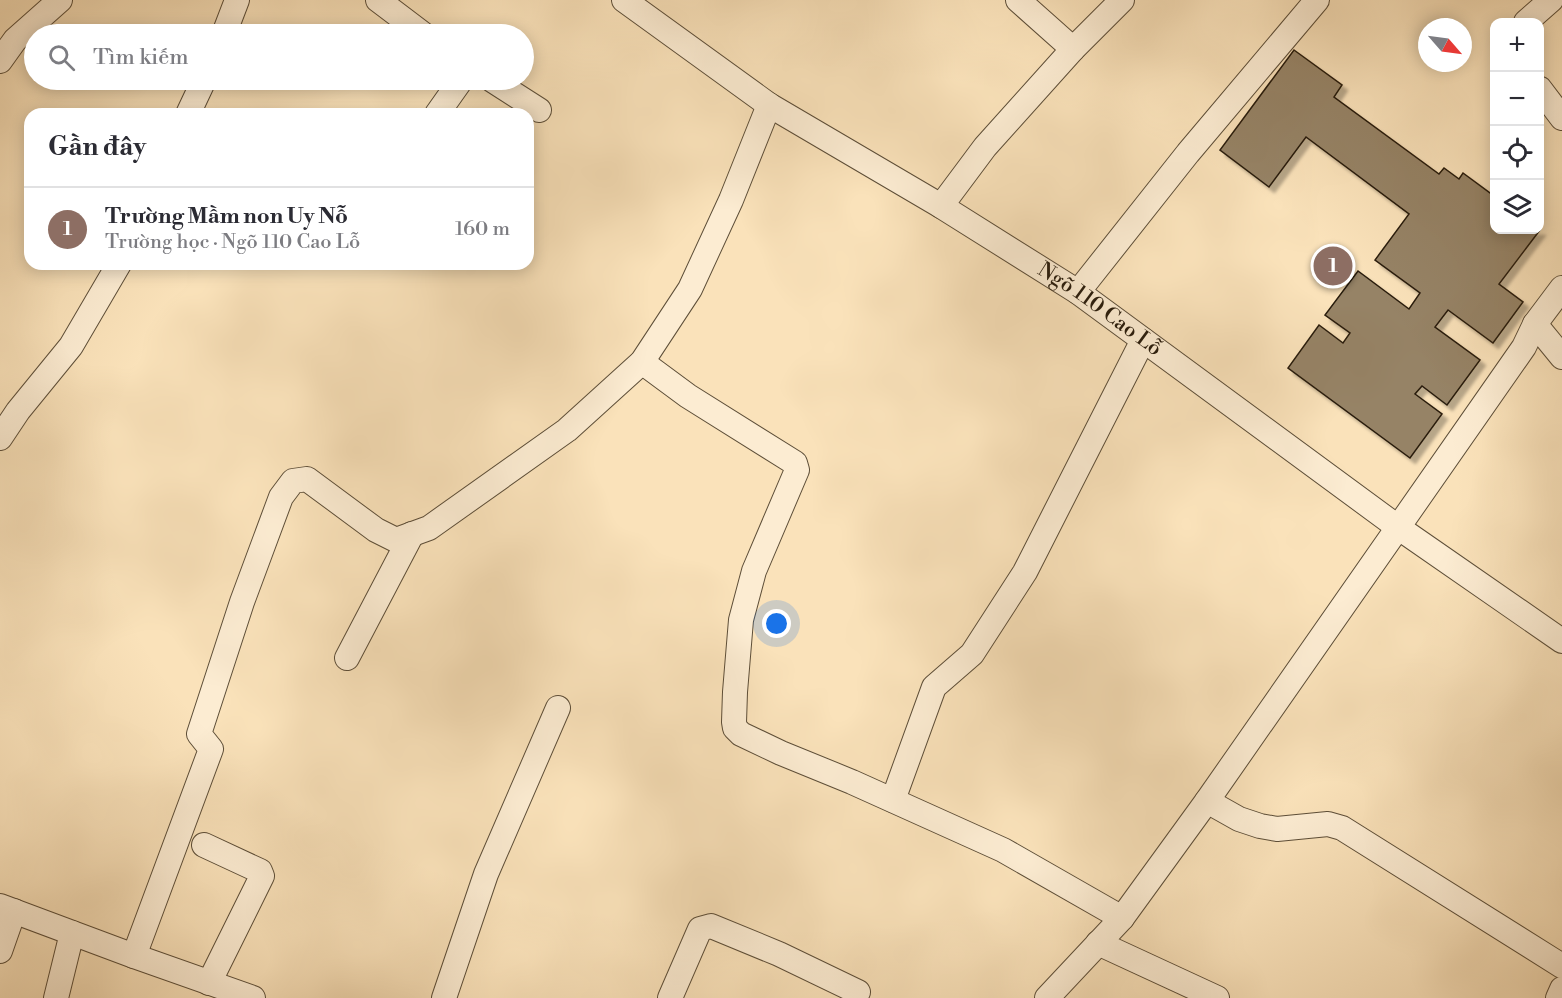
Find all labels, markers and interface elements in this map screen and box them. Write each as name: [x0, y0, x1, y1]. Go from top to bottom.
north arrow: [1418, 18, 1472, 72]
map controls: [1490, 18, 1544, 234]
button: +: [1490, 18, 1544, 72]
search box: [24, 24, 534, 90]
icon: search: [45, 41, 78, 74]
text: Tìm kiếm: [93, 44, 189, 71]
button: −: [1490, 72, 1544, 126]
button: locate: [1490, 126, 1544, 180]
text: Gần đây: [48, 131, 146, 163]
button: layers: [1490, 180, 1544, 234]
text: Trường Mầm non Uy Nỗ: [105, 203, 348, 230]
text: 1: [63, 217, 72, 242]
text: 160 m: [455, 217, 510, 242]
text: Trường học · Ngõ 110 Cao Lỗ: [105, 230, 360, 255]
pin: 1: [1314, 244, 1352, 288]
street label: Ngõ 110 Cao Lỗ: [1033, 257, 1167, 362]
your location: [762, 609, 791, 638]

